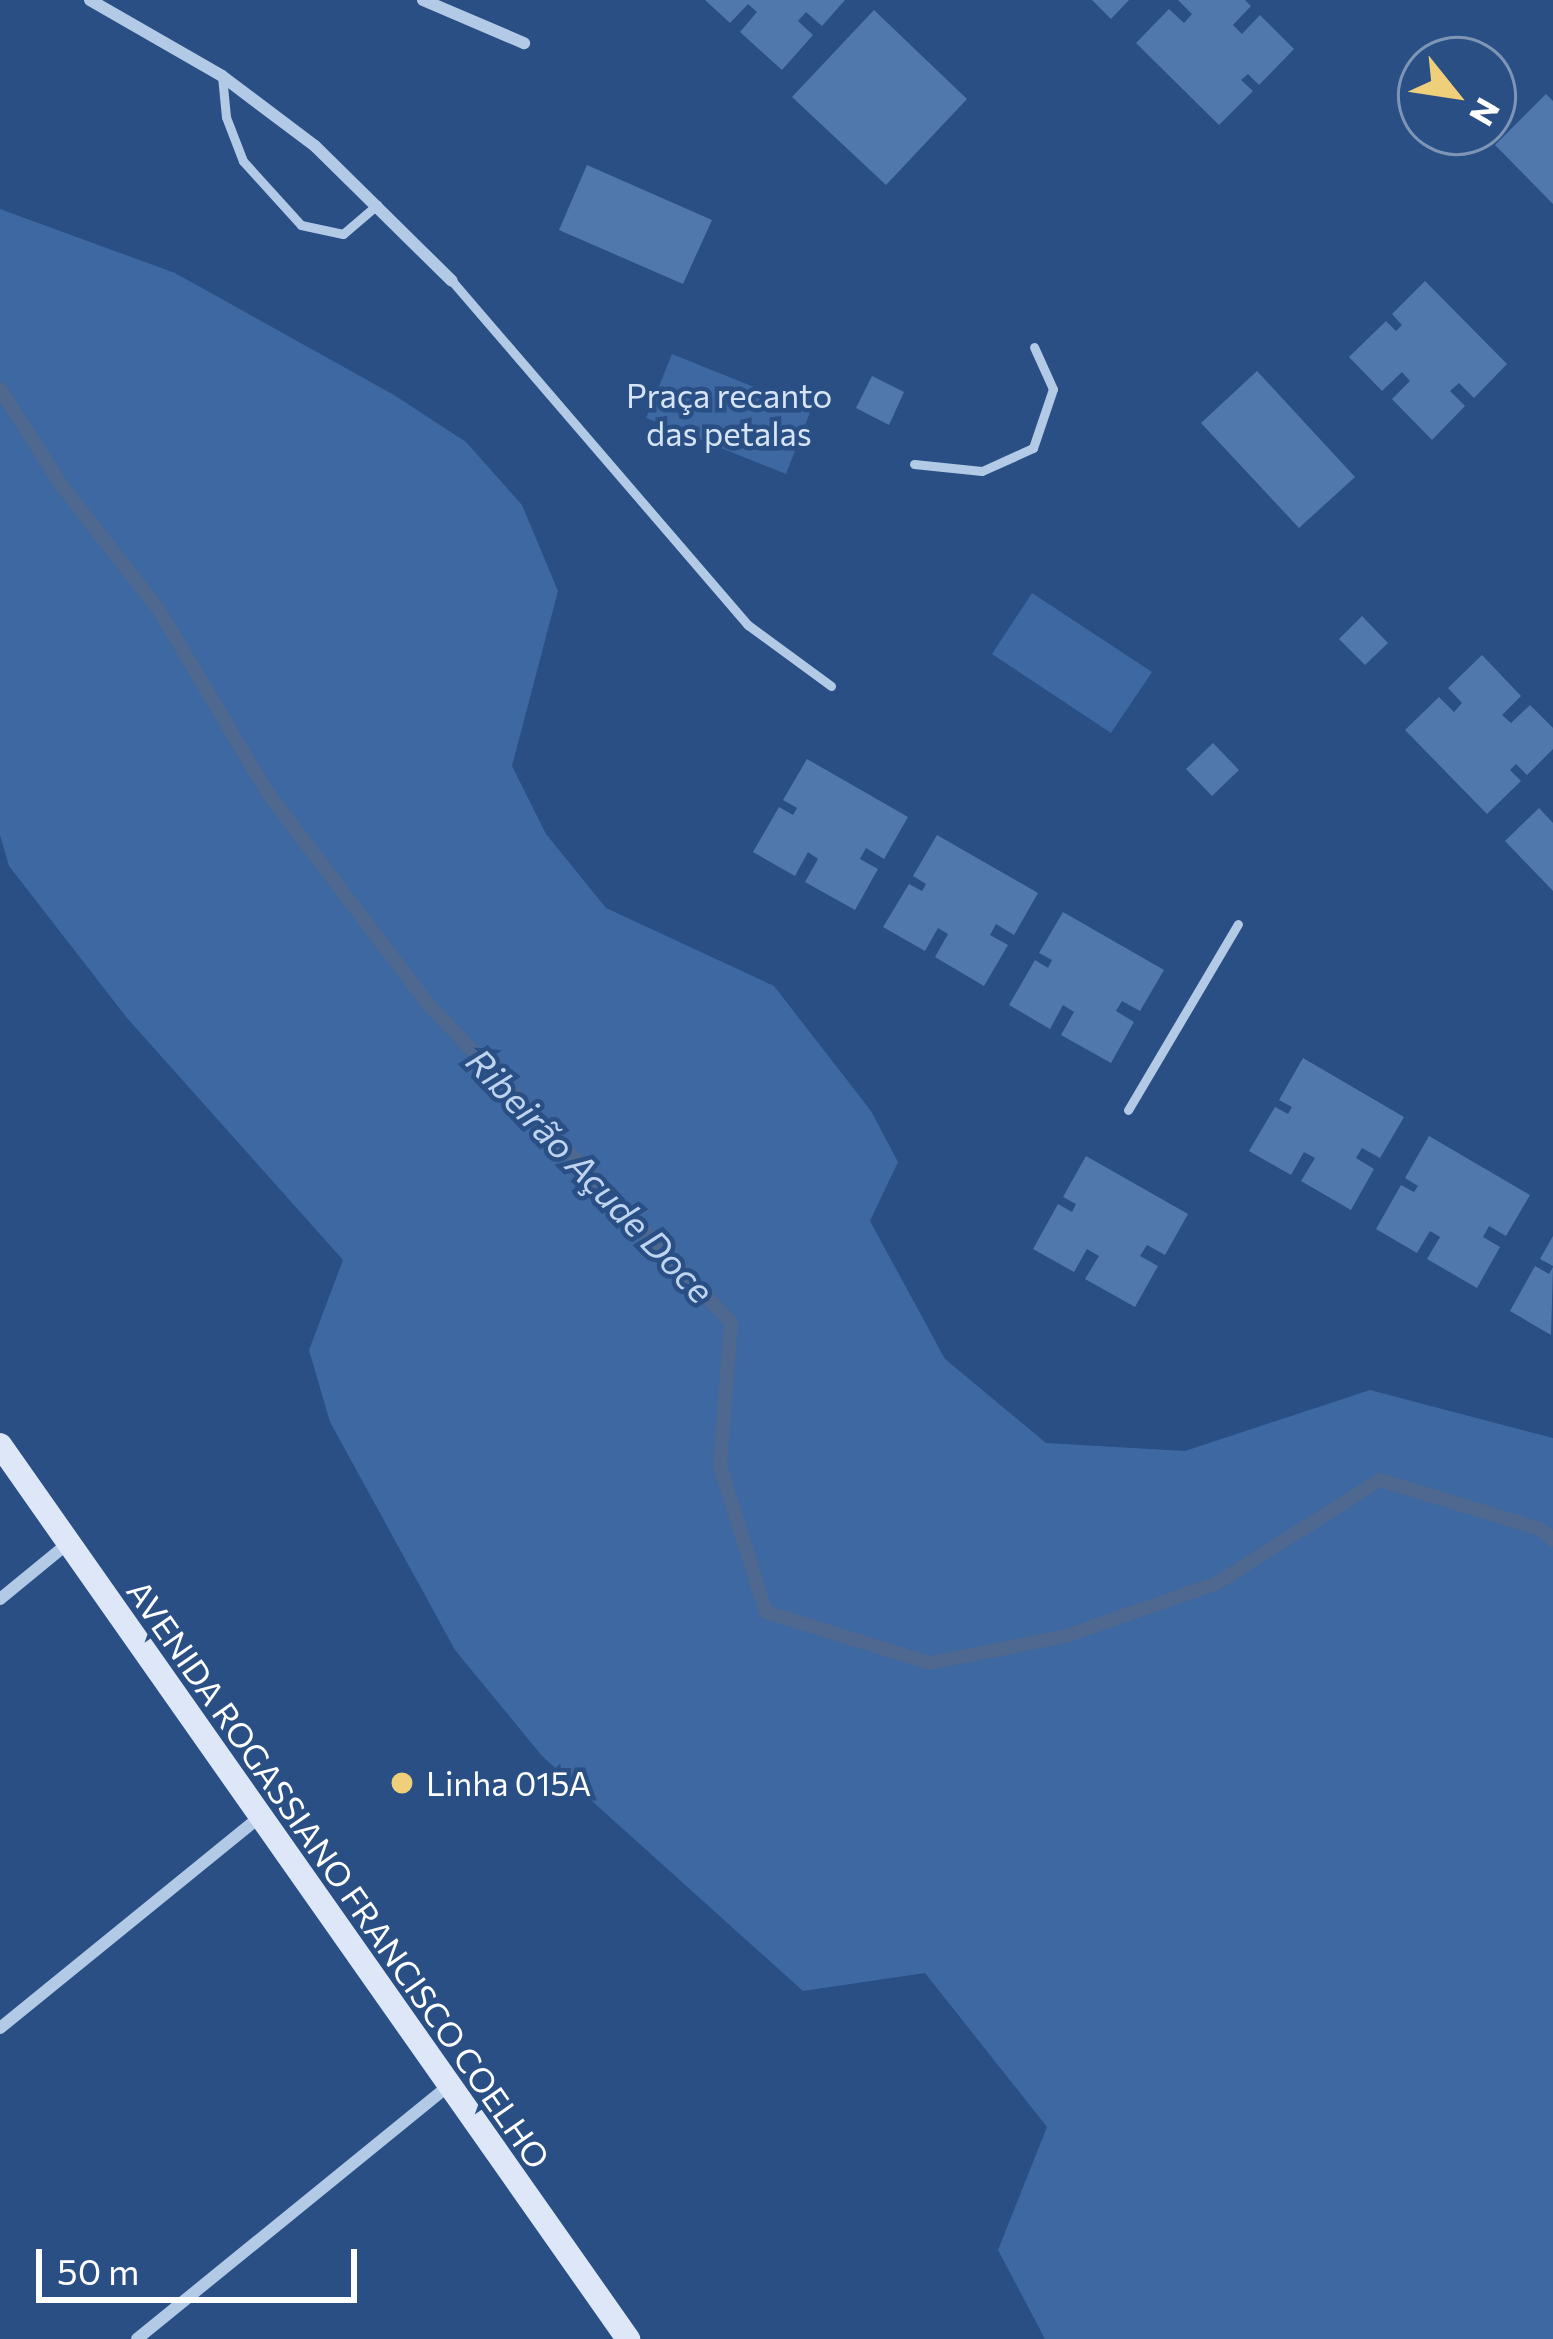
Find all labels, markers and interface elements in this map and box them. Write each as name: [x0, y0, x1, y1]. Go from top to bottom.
north arrow: [1397, 36, 1517, 156]
text: N: [1462, 92, 1510, 134]
park label: Praça recanto das petalas: [626, 375, 832, 453]
water label: Ribeirão Açude Doce: [458, 1039, 724, 1311]
street label: AVENIDA ROGASSIANO FRANCISCO COELHO: [119, 1572, 559, 2176]
place label: Linha 015A: [426, 1763, 591, 1803]
marker: Linha 015A: [389, 1770, 415, 1796]
scale bar: [42, 2225, 363, 2299]
text: 50 m: [57, 2248, 139, 2292]

